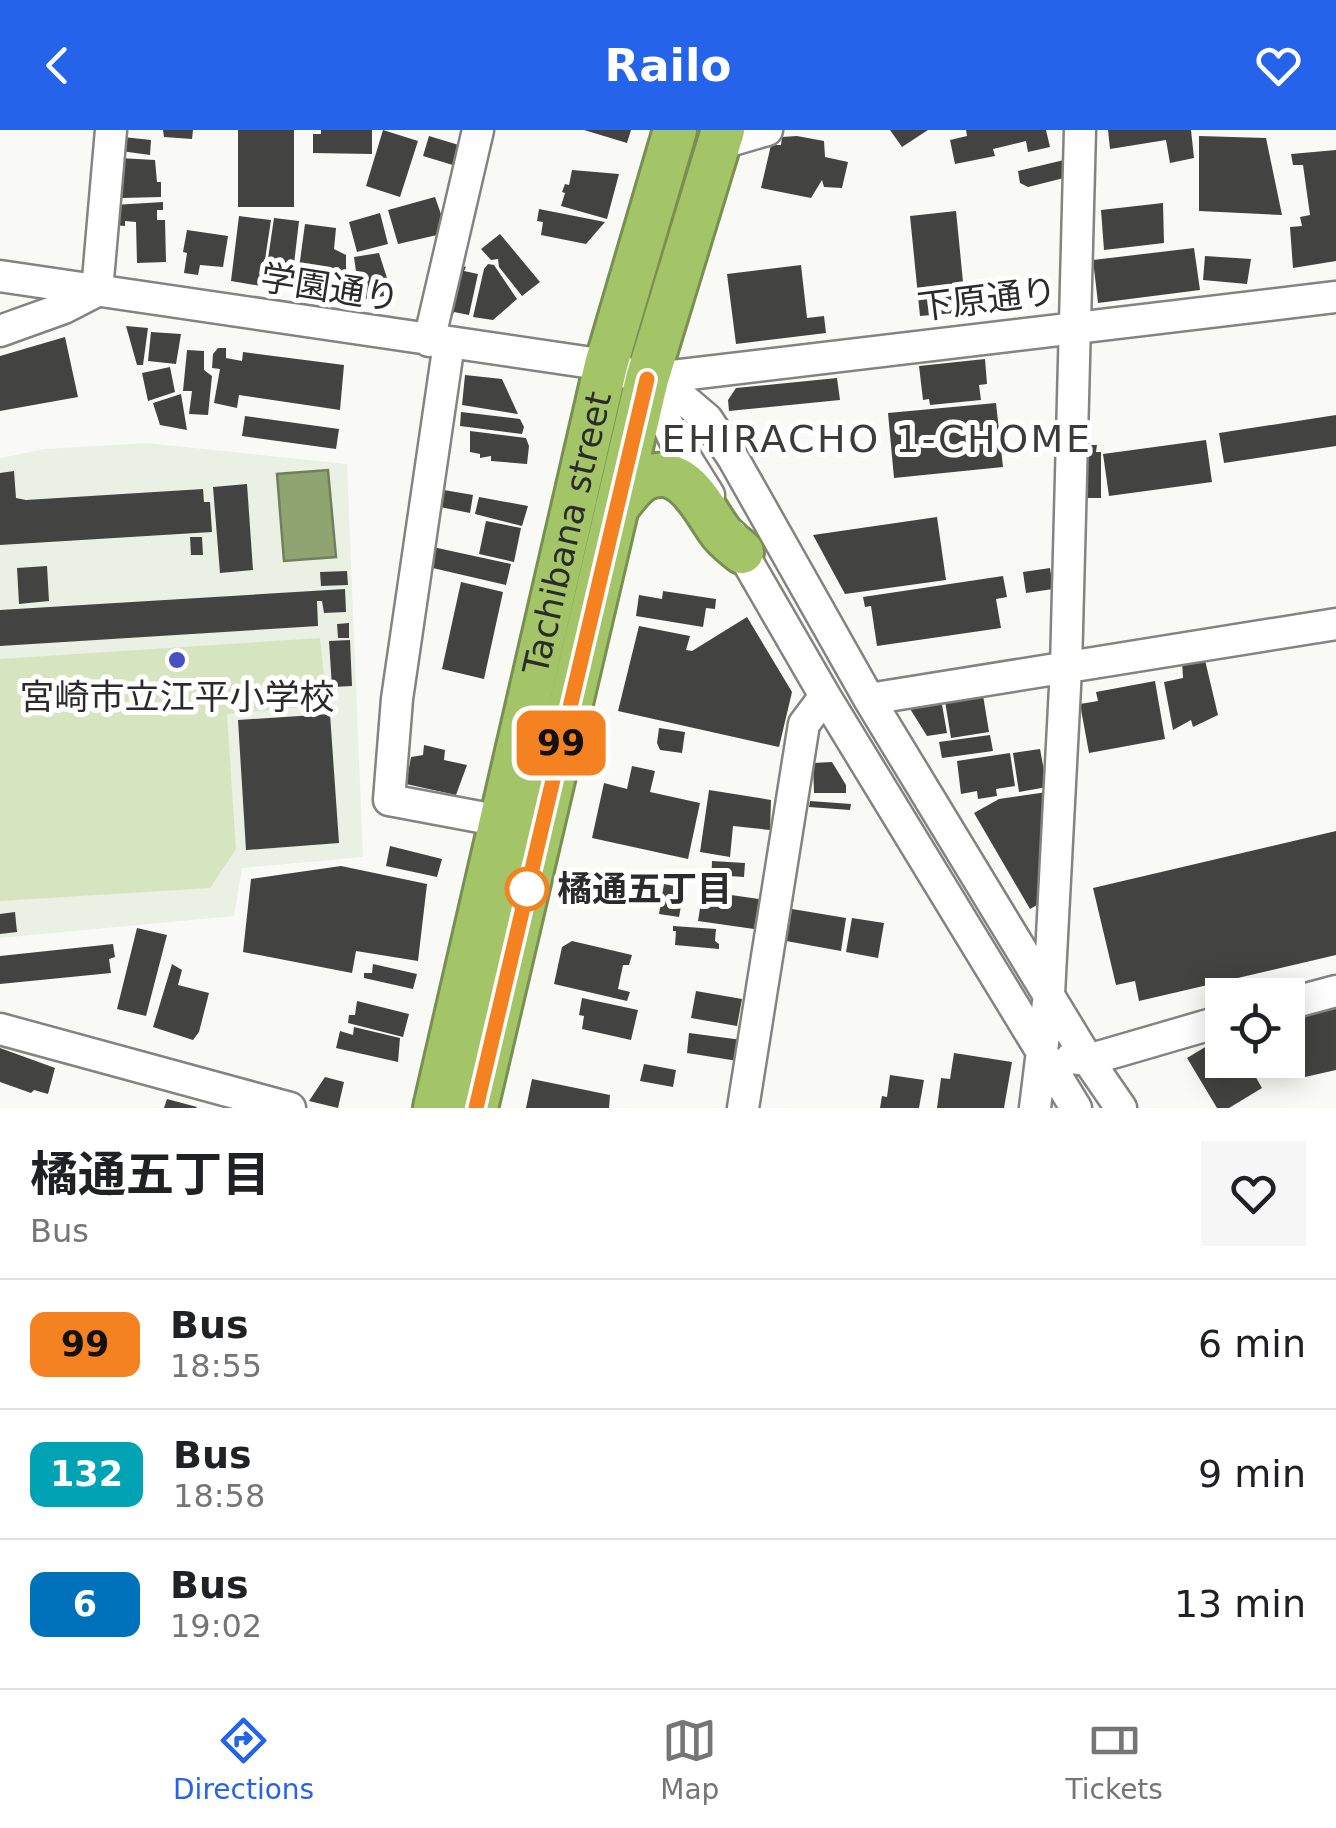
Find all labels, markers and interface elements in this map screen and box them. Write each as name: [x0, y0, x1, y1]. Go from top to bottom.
icon: back: [30, 38, 85, 93]
icon: heart: [1251, 38, 1306, 93]
text: Railo: [605, 39, 731, 92]
street label: 学園通り: [258, 257, 402, 319]
street label: 下原通り: [915, 271, 1059, 327]
street label: Tachibana street: [515, 388, 619, 679]
district label: EHIRACHO 1-CHOME: [662, 417, 1092, 461]
marker: 宮崎市立江平小学校: [166, 649, 188, 671]
place label: 宮崎市立江平小学校: [19, 677, 335, 717]
line badge: 99: [516, 710, 606, 776]
text: 99: [537, 723, 585, 763]
marker: 橘通五丁目: [506, 868, 548, 910]
place label: 橘通五丁目: [557, 869, 732, 909]
map controls: [1205, 978, 1305, 1078]
button: locate: [1205, 978, 1305, 1078]
button: heart: [1201, 1141, 1306, 1246]
text: 橘通五丁目: [30, 1146, 270, 1202]
text: Bus: [30, 1212, 89, 1250]
text: Bus: [170, 1303, 249, 1347]
text: 6 min: [1198, 1322, 1306, 1366]
text: 99: [61, 1324, 109, 1364]
text: 18:55: [170, 1347, 262, 1385]
text: Bus: [173, 1433, 252, 1477]
text: 9 min: [1198, 1452, 1306, 1496]
text: 132: [50, 1454, 123, 1494]
text: 18:58: [173, 1477, 265, 1515]
text: Bus: [170, 1563, 249, 1607]
text: 13 min: [1174, 1582, 1306, 1626]
text: 6: [73, 1584, 97, 1624]
text: 19:02: [170, 1607, 262, 1645]
tab: Directions: [173, 1713, 314, 1806]
tab: Map: [660, 1713, 719, 1806]
tab: Tickets: [1066, 1713, 1163, 1806]

